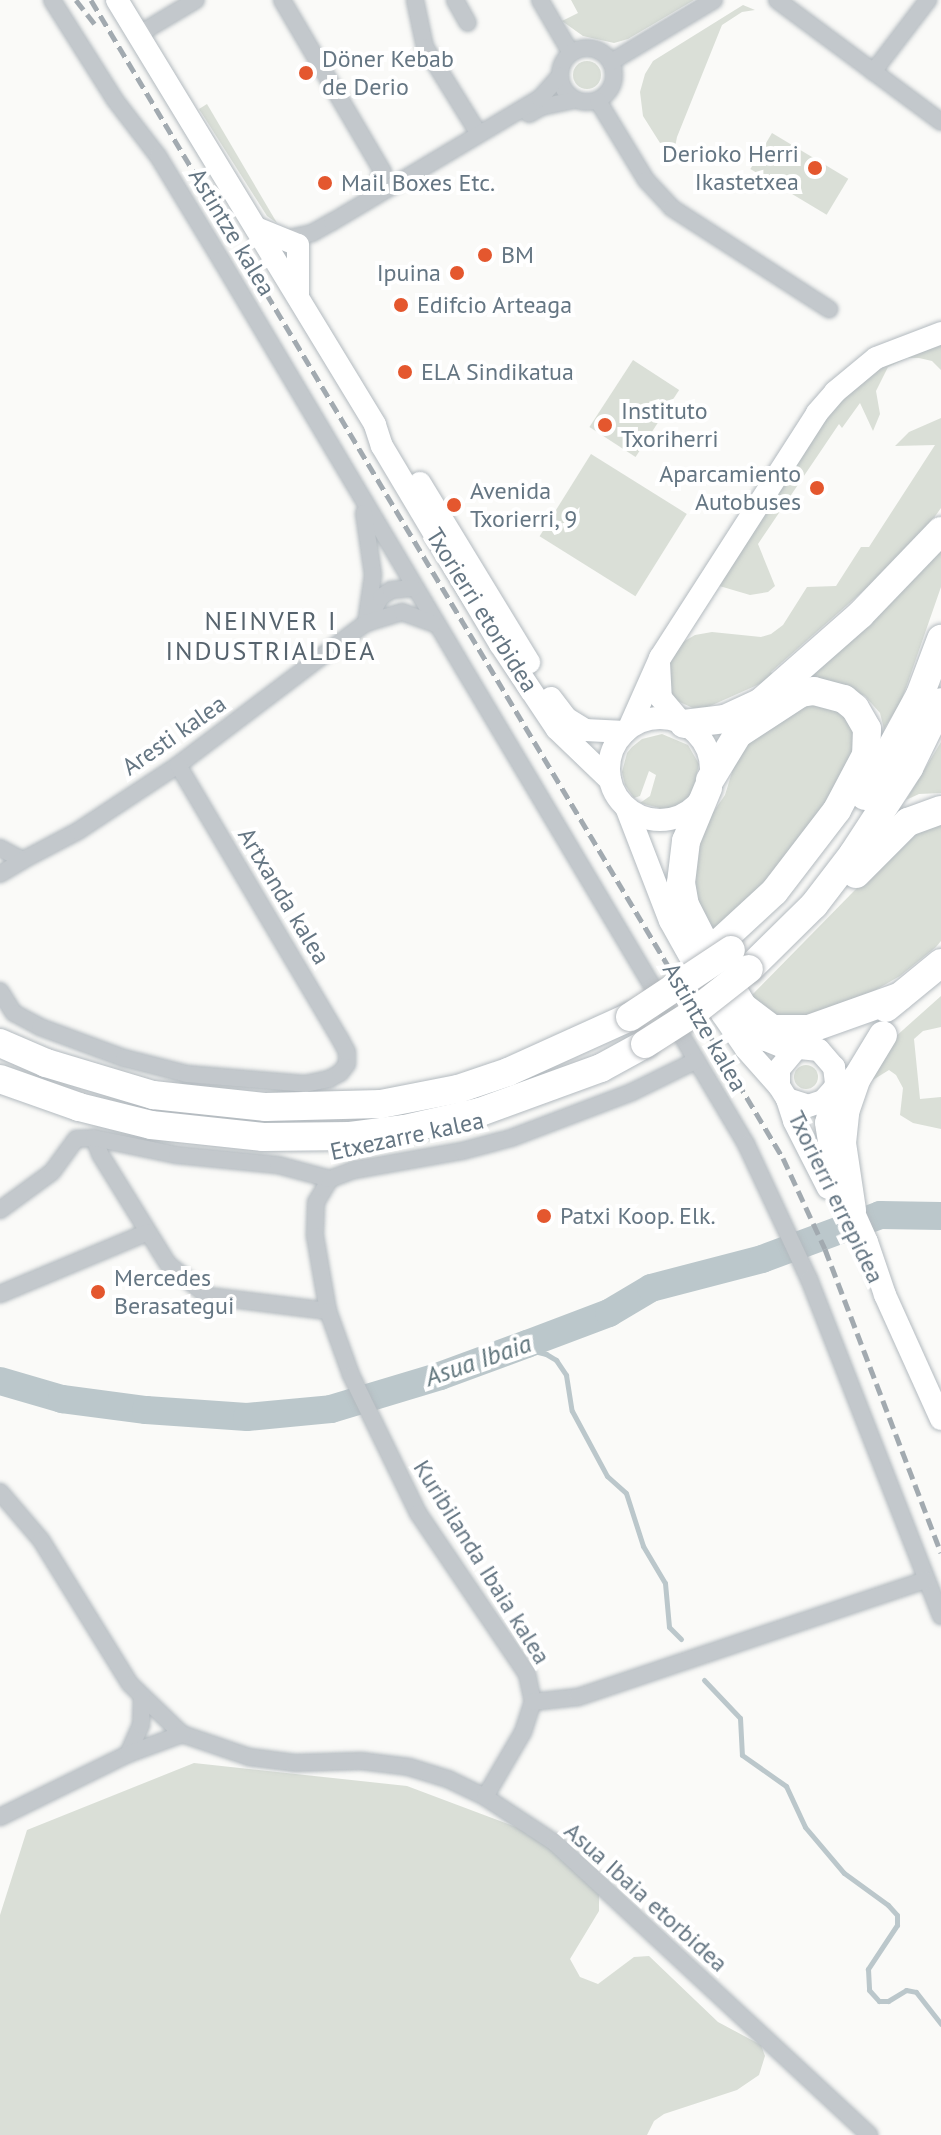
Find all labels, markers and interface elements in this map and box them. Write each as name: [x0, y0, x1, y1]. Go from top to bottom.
place label: Döner Kebab de Derio: [322, 45, 454, 101]
marker: Döner Kebab de Derio: [297, 64, 315, 82]
place label: Derioko Herri Ikastetxea: [662, 140, 799, 196]
marker: Derioko Herri Ikastetxea: [806, 159, 824, 177]
street label: Astintze kalea: [183, 163, 281, 301]
place label: Mail Boxes Etc.: [341, 169, 495, 197]
marker: Mail Boxes Etc.: [316, 174, 334, 192]
place label: BM: [501, 241, 534, 269]
marker: BM: [476, 246, 494, 264]
place label: Ipuina: [377, 259, 441, 287]
marker: Ipuina: [448, 264, 466, 282]
place label: Edifcio Arteaga: [417, 291, 573, 319]
marker: Edifcio Arteaga: [392, 296, 410, 314]
place label: ELA Sindikatua: [421, 358, 575, 386]
marker: ELA Sindikatua: [396, 363, 414, 381]
place label: Instituto Txoriherri: [621, 397, 719, 453]
marker: Instituto Txoriherri: [596, 416, 614, 434]
place label: Aparcamiento Autobuses: [659, 460, 801, 516]
place label: Avenida Txorierri, 9: [470, 477, 579, 533]
marker: Aparcamiento Autobuses: [808, 479, 826, 497]
marker: Avenida Txorierri, 9: [445, 496, 463, 514]
street label: Txorierri etorbidea: [420, 523, 544, 697]
district label: NEINVER I INDUSTRIALDEA: [165, 605, 377, 666]
street label: Aresti kalea: [117, 689, 231, 781]
street label: Artxanda kalea: [232, 823, 336, 969]
street label: Astintze kalea: [657, 958, 753, 1096]
street label: Etxezarre kalea: [328, 1106, 486, 1166]
street label: Txorierri errepidea: [782, 1106, 890, 1288]
place label: Patxi Koop. Elk.: [560, 1202, 717, 1230]
marker: Patxi Koop. Elk.: [535, 1207, 553, 1225]
place label: Mercedes Berasategui: [114, 1264, 234, 1320]
marker: Mercedes Berasategui: [89, 1283, 107, 1301]
water label: Asua Ibaia: [421, 1327, 535, 1393]
street label: Kuribilanda Ibaia kalea: [407, 1455, 557, 1669]
street label: Asua Ibaia etorbidea: [559, 1816, 733, 1978]

